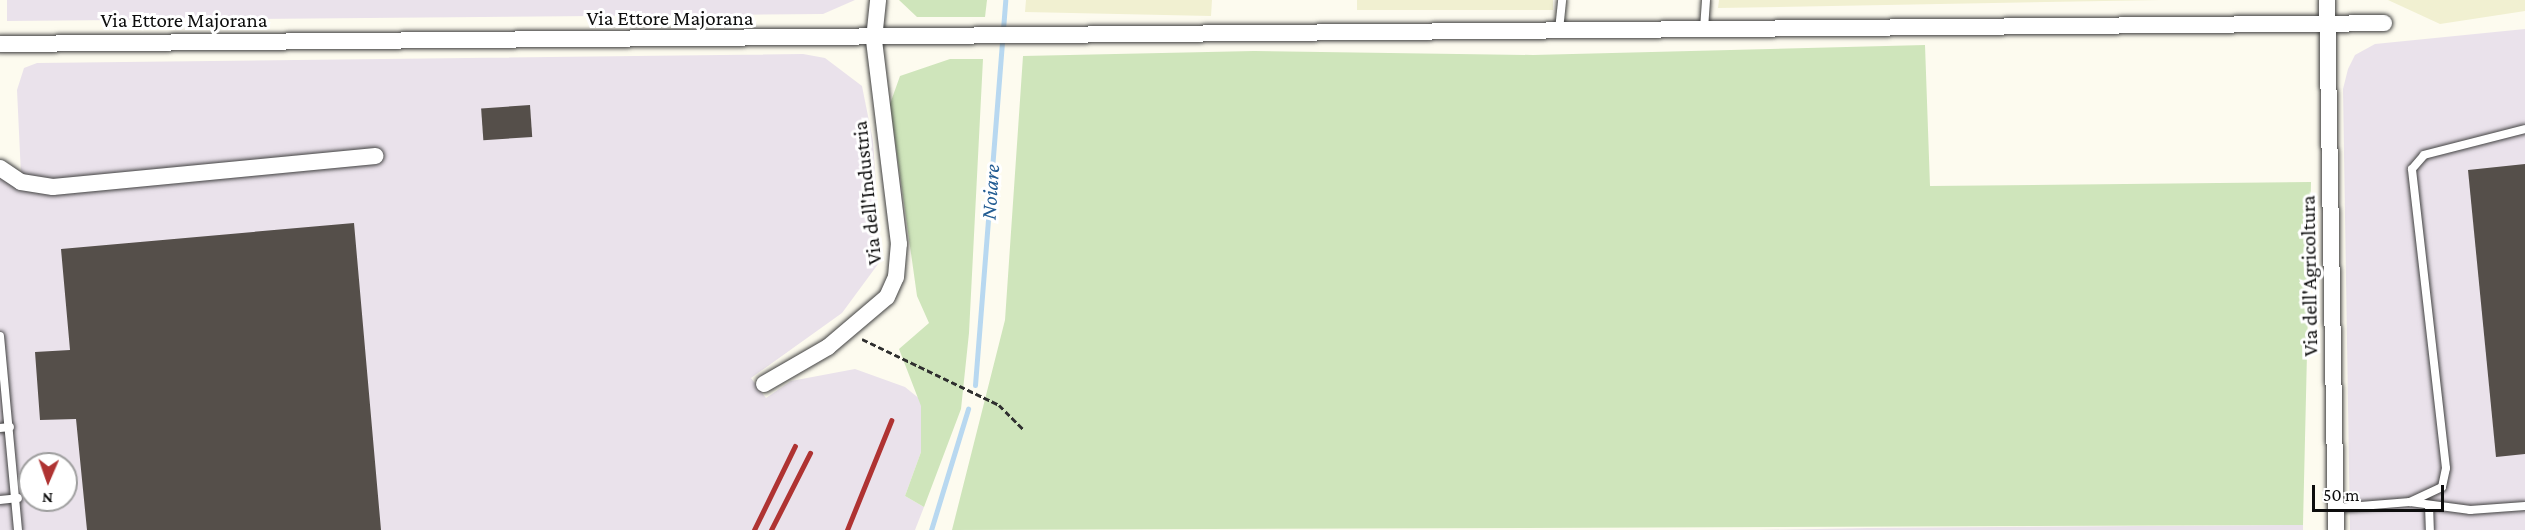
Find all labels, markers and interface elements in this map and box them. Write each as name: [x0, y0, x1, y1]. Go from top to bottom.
street label: Via Ettore Majorana: [587, 5, 753, 31]
street label: Via Ettore Majorana: [101, 7, 267, 33]
street label: Via dell'Industria: [847, 120, 887, 266]
water label: Noiare: [975, 163, 1005, 221]
street label: Via dell'Agricoltura: [2295, 195, 2323, 357]
north arrow: [18, 452, 78, 512]
scale bar: [2315, 473, 2447, 511]
text: 50 m: [2323, 485, 2360, 505]
text: N: [42, 490, 53, 507]

